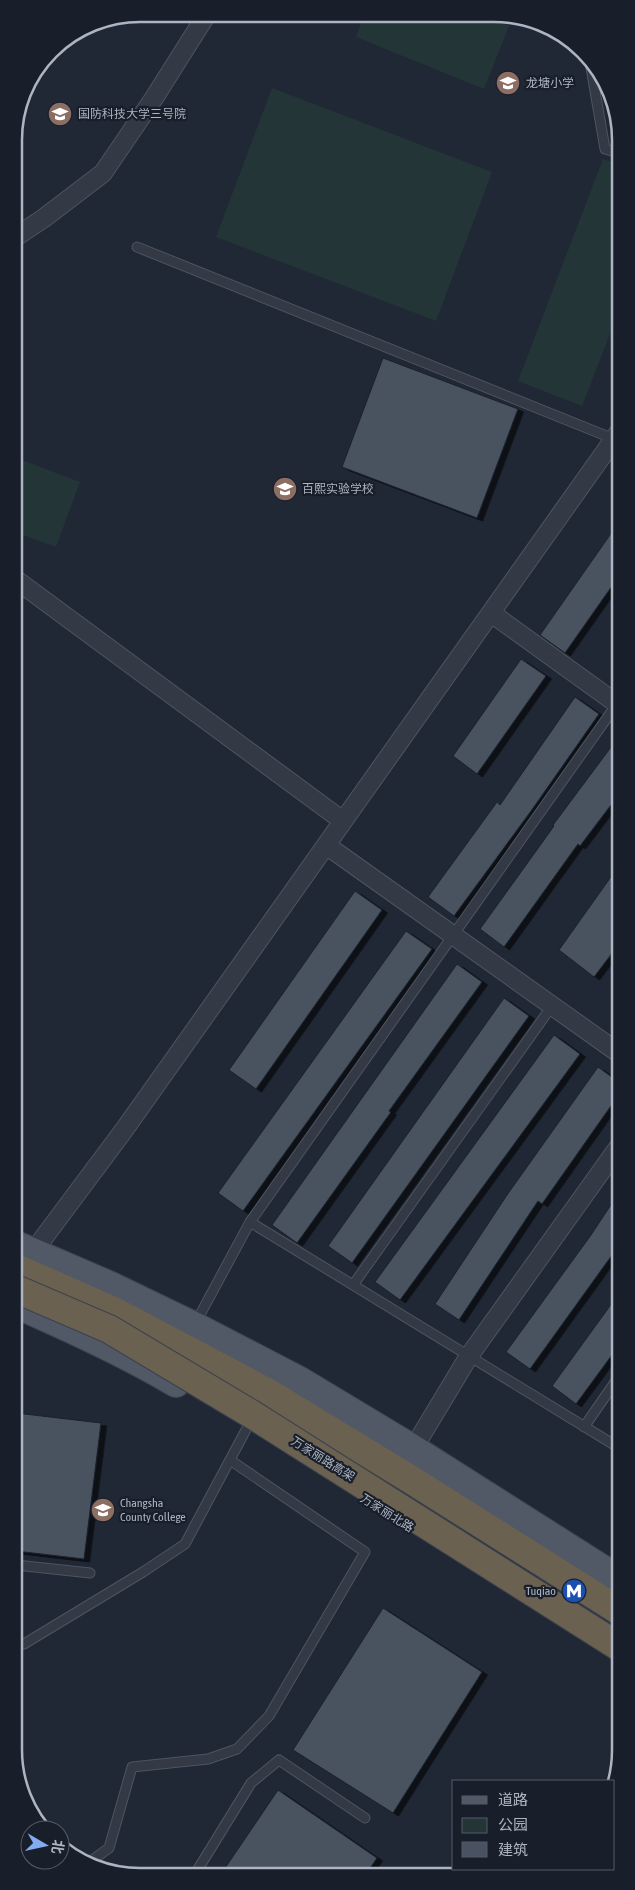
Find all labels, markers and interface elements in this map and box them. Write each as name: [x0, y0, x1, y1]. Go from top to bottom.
school or university icon: 龙塘小学: [495, 70, 521, 96]
place label: 龙塘小学: [526, 76, 574, 90]
school or university icon: 国防科技大学三号院: [47, 101, 73, 127]
place label: 国防科技大学三号院: [78, 107, 186, 121]
school or university icon: 百熙实验学校: [272, 476, 298, 502]
place label: 百熙实验学校: [302, 482, 374, 496]
street label: 万家丽路高架: [289, 1434, 357, 1484]
street label: 万家丽北路: [358, 1491, 416, 1535]
place label: Changsha County College: [120, 1496, 186, 1524]
school or university icon: Changsha County College: [90, 1497, 116, 1523]
metro station icon: Tuqiao: [561, 1578, 587, 1604]
place label: Tuqiao: [526, 1584, 556, 1598]
legend: [452, 1780, 615, 1870]
text: 道路: [498, 1791, 528, 1808]
text: 公园: [498, 1816, 528, 1833]
north arrow: [20, 1820, 70, 1870]
text: 北: [49, 1839, 67, 1855]
text: 建筑: [498, 1841, 528, 1858]

